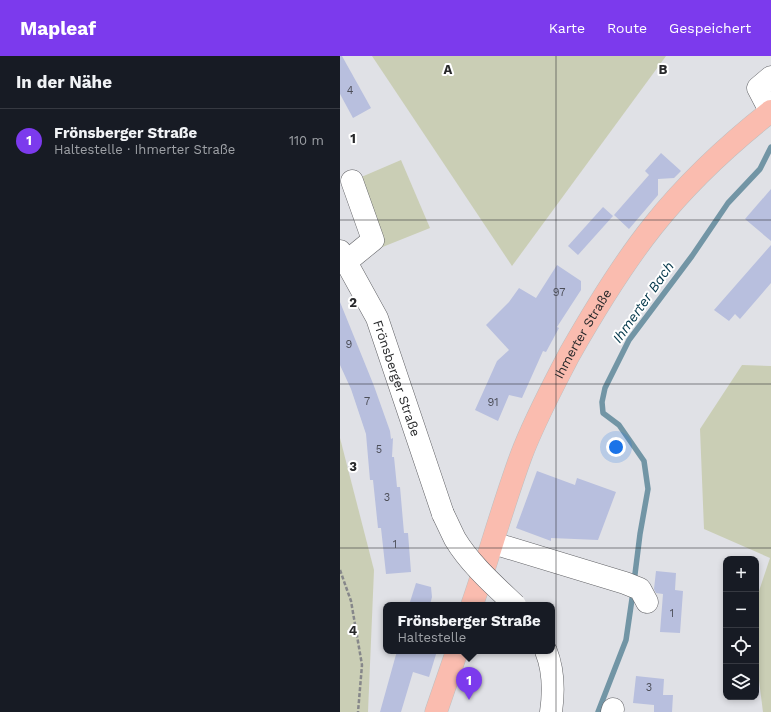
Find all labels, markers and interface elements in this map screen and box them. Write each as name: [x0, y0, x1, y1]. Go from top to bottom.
text: Mapleaf: [20, 17, 96, 40]
text: Karte: [549, 20, 585, 36]
text: Route: [607, 20, 647, 36]
text: Gespeichert: [669, 20, 751, 36]
text: A: [444, 62, 453, 77]
text: B: [659, 62, 668, 77]
text: In der Nähe: [16, 72, 112, 92]
house number: 4: [347, 84, 354, 97]
text: Frönsberger Straße: [54, 124, 197, 142]
text: 1: [350, 131, 356, 146]
text: 1: [26, 133, 32, 148]
text: 110 m: [289, 133, 324, 148]
text: Haltestelle · Ihmerter Straße: [54, 142, 235, 157]
water label: Ihmerter Bach: [609, 258, 677, 346]
street label: Ihmerter Straße: [551, 286, 614, 381]
house number: 97: [553, 286, 565, 299]
text: 2: [349, 295, 357, 310]
street label: Frönsberger Straße: [371, 318, 424, 438]
house number: 9: [346, 338, 353, 351]
house number: 7: [364, 395, 370, 408]
house number: 91: [487, 396, 499, 409]
your location: [606, 437, 626, 457]
house number: 5: [376, 443, 382, 456]
text: 3: [349, 459, 357, 474]
house number: 3: [384, 491, 390, 504]
house number: 1: [393, 538, 397, 551]
map controls: [723, 556, 759, 700]
button: +: [723, 556, 759, 592]
button: −: [723, 592, 759, 628]
popup: [383, 602, 555, 654]
house number: 1: [670, 607, 674, 620]
text: Frönsberger Straße: [397, 612, 541, 630]
text: 4: [349, 623, 358, 638]
button: locate: [723, 628, 759, 664]
text: Haltestelle: [397, 630, 466, 645]
button: layers: [723, 664, 759, 700]
pin: 1: [456, 667, 482, 700]
house number: 3: [646, 681, 652, 694]

